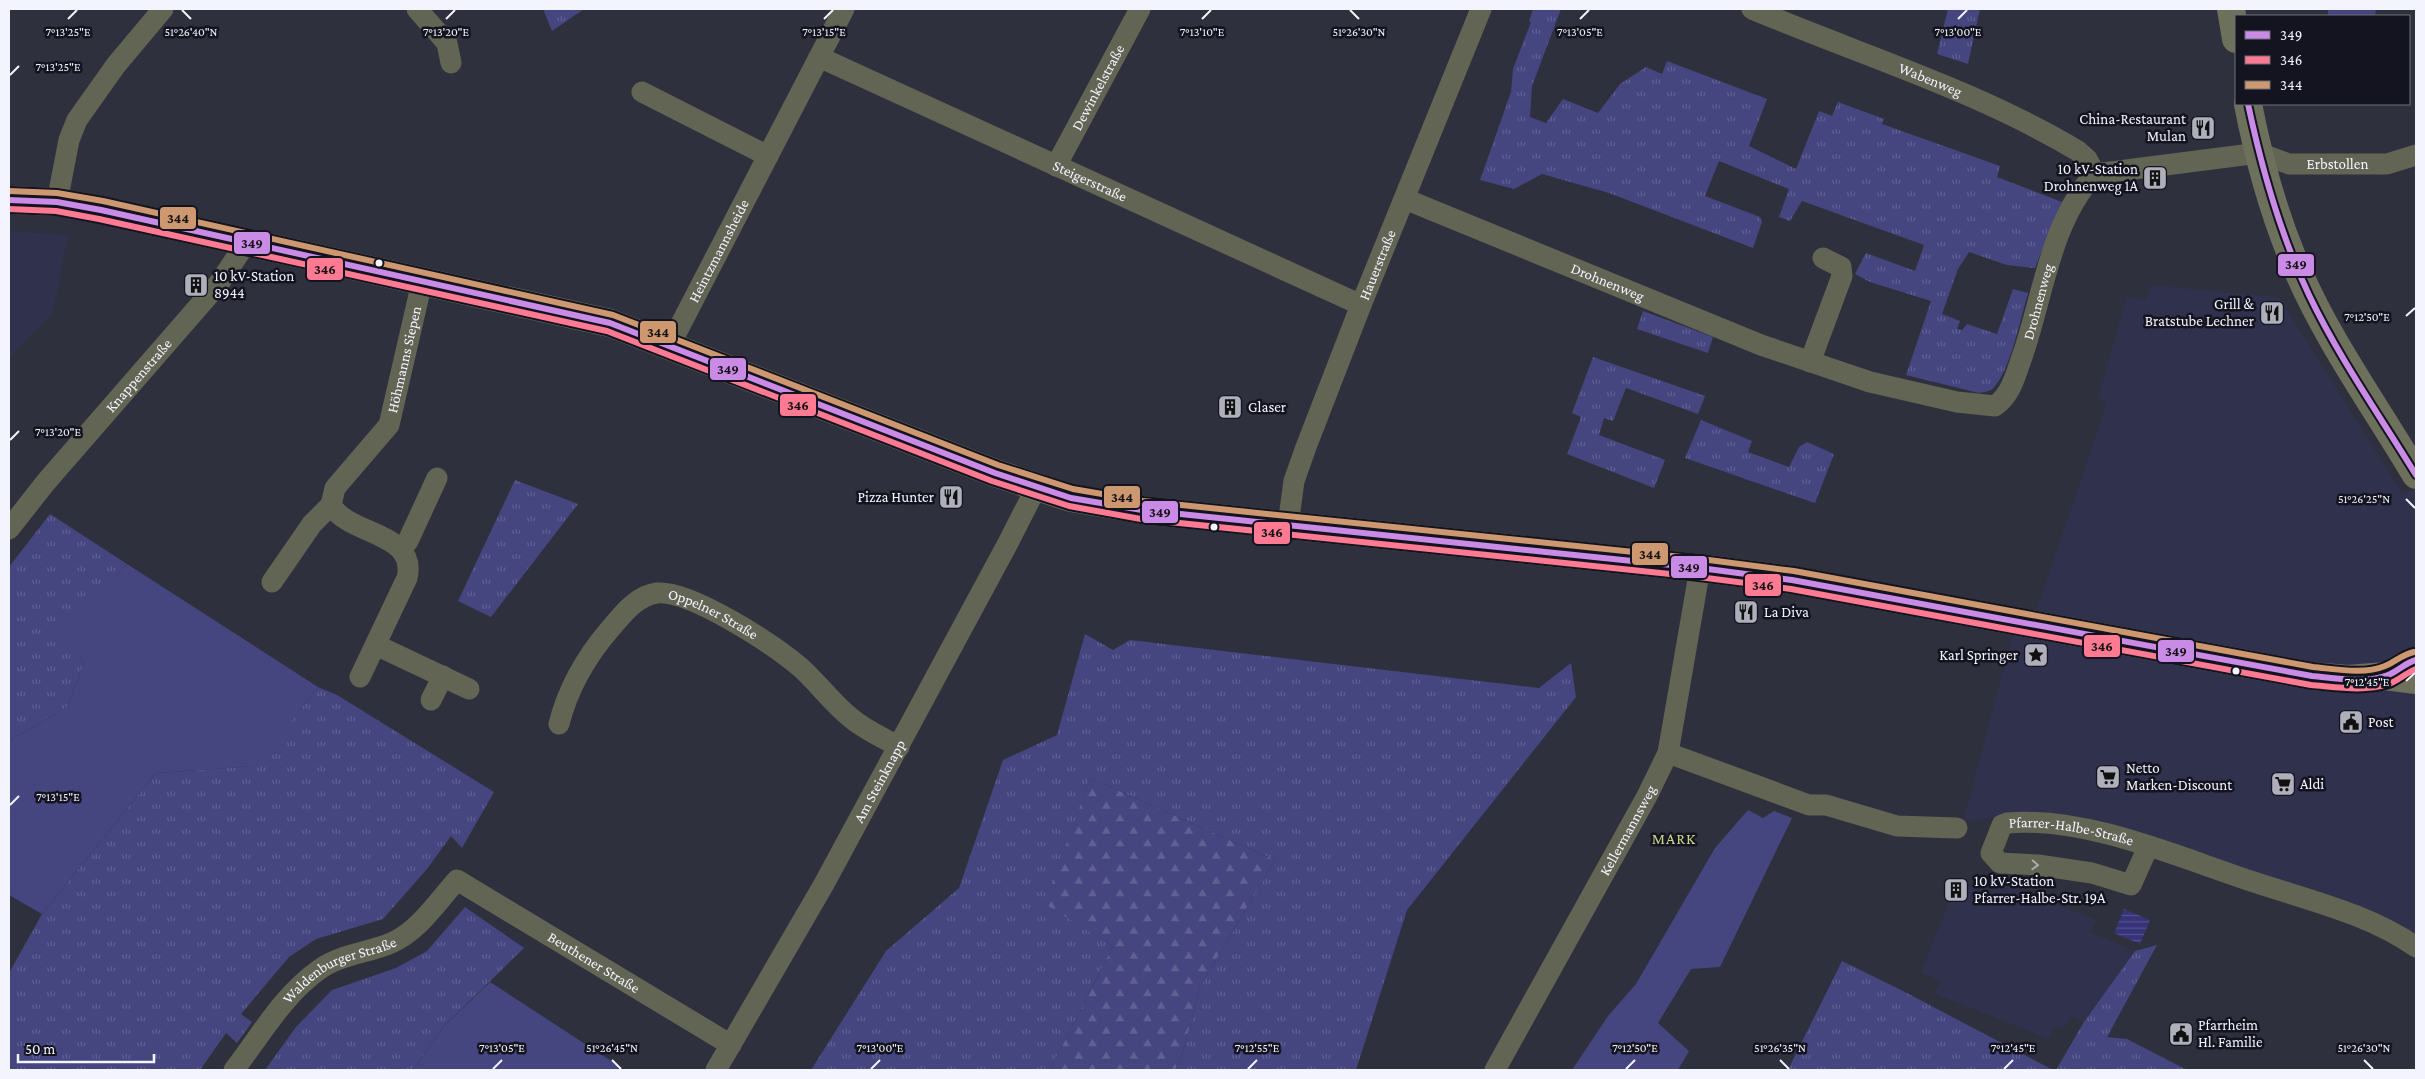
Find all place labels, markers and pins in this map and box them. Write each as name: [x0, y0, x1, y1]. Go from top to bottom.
place label: China-Restaurant Mulan: [2079, 111, 2187, 144]
restaurant icon: China-Restaurant Mulan: [2190, 115, 2216, 141]
place label: 10 kV-Station Drohnenweg 1A: [2044, 161, 2138, 195]
building icon: 10 kV-Station Drohnenweg 1A: [2142, 165, 2168, 191]
unlabelled marker: [374, 258, 384, 268]
place label: 10 kV-Station 8944: [214, 268, 294, 301]
building icon: 10 kV-Station 8944: [183, 272, 209, 298]
place label: Grill & Bratstube Lechner: [2145, 296, 2255, 329]
restaurant icon: Grill & Bratstube Lechner: [2259, 300, 2285, 326]
building icon: Glaser: [1217, 394, 1243, 420]
place label: Glaser: [1248, 399, 1287, 415]
restaurant icon: Pizza Hunter: [938, 484, 964, 510]
place label: Pizza Hunter: [857, 489, 935, 505]
unlabelled marker: [1209, 522, 1219, 532]
restaurant icon: La Diva: [1733, 599, 1759, 625]
place label: La Diva: [1764, 604, 1809, 620]
place icon: Karl Springer: [2023, 642, 2049, 668]
place label: Karl Springer: [1939, 647, 2019, 664]
unlabelled marker: [2231, 666, 2241, 676]
public building icon: Post: [2338, 709, 2364, 735]
place label: Post: [2368, 714, 2395, 730]
place label: Netto Marken-Discount: [2126, 760, 2233, 793]
supermarket icon: Netto Marken-Discount: [2095, 764, 2121, 790]
supermarket icon: Aldi: [2270, 771, 2296, 797]
place label: Aldi: [2300, 776, 2324, 792]
place label: 10 kV-Station Pfarrer-Halbe-Str. 19A: [1974, 873, 2106, 906]
building icon: 10 kV-Station Pfarrer-Halbe-Str. 19A: [1943, 877, 1969, 903]
place label: Pfarrheim Hl. Familie: [2198, 1017, 2263, 1050]
public building icon: Pfarrheim Hl. Familie: [2168, 1021, 2194, 1047]

